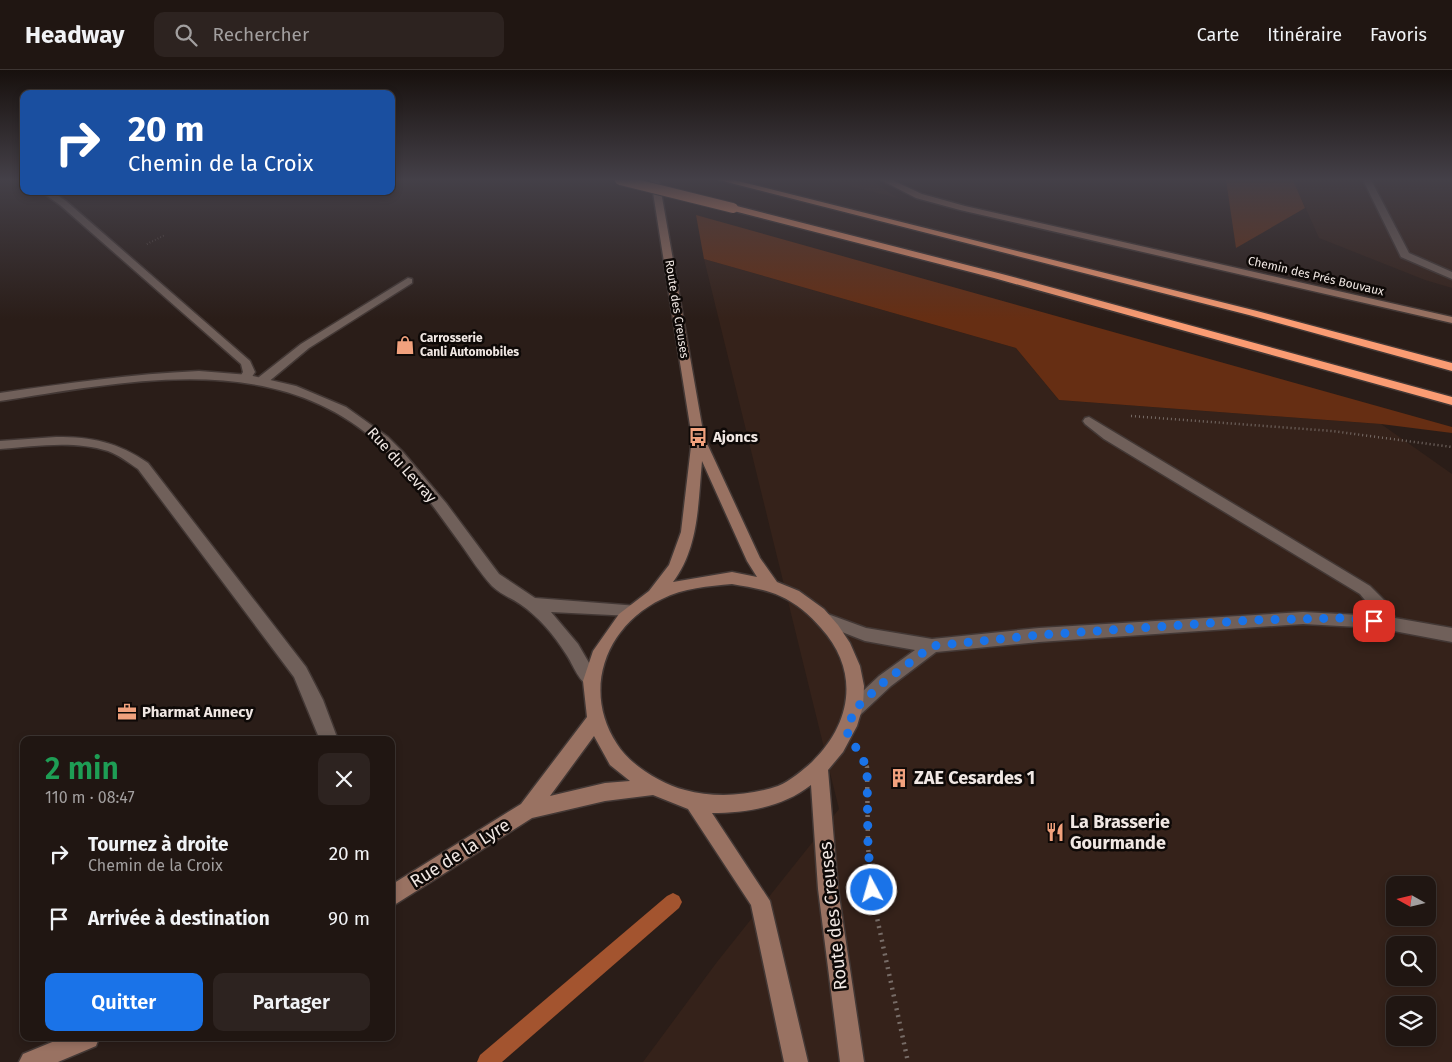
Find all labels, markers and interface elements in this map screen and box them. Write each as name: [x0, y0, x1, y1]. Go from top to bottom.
search box: [154, 12, 504, 57]
text: Headway: [25, 21, 124, 49]
icon: search: [172, 21, 200, 49]
text: Rechercher: [212, 23, 309, 46]
text: Carte: [1197, 24, 1239, 46]
text: Itinéraire: [1267, 24, 1342, 46]
text: Favoris: [1370, 24, 1427, 46]
text: 20 m: [128, 108, 204, 150]
icon: right: [45, 110, 110, 175]
text: Chemin de la Croix: [128, 150, 313, 177]
street label: Chemin des Prés Bouvaux: [1247, 254, 1386, 299]
street label: Route des Creuses: [662, 259, 692, 360]
place label: Carrosserie Canli Automobiles: [420, 331, 519, 359]
shop icon: Carrosserie Canli Automobiles: [394, 334, 416, 356]
street label: Rue du Levray: [364, 424, 441, 507]
bus stop icon: Ajoncs: [687, 426, 709, 448]
place label: Ajoncs: [712, 428, 758, 446]
pin: [1353, 600, 1395, 642]
icon: arrive: [1360, 607, 1388, 635]
office icon: Pharmat Annecy: [116, 701, 138, 723]
place label: Pharmat Annecy: [142, 703, 253, 721]
text: 2 min: [45, 751, 119, 787]
button: close: [318, 753, 370, 805]
building icon: ZAE Cesardes 1: [888, 767, 910, 789]
place label: ZAE Cesardes 1: [914, 767, 1035, 789]
text: 110 m · 08:47: [45, 788, 135, 807]
place label: La Brasserie Gourmande: [1070, 811, 1170, 854]
street label: Rue de la Lyre: [406, 814, 514, 892]
restaurant icon: La Brasserie Gourmande: [1044, 821, 1066, 843]
text: Tournez à droite: [88, 833, 229, 856]
icon: right: [45, 840, 73, 868]
street label: Route des Creuses: [814, 841, 852, 991]
text: 20 m: [329, 842, 370, 865]
text: Chemin de la Croix: [88, 856, 223, 875]
position arrow: [845, 863, 897, 915]
north arrow: [1386, 876, 1436, 926]
map controls: [1386, 876, 1436, 1046]
icon: arrive: [45, 905, 73, 933]
text: Arrivée à destination: [88, 907, 270, 930]
text: 90 m: [328, 907, 370, 930]
button: search: [1386, 936, 1436, 986]
button: Quitter: [45, 973, 203, 1031]
button: Partager: [213, 973, 370, 1031]
button: layers: [1386, 996, 1436, 1046]

